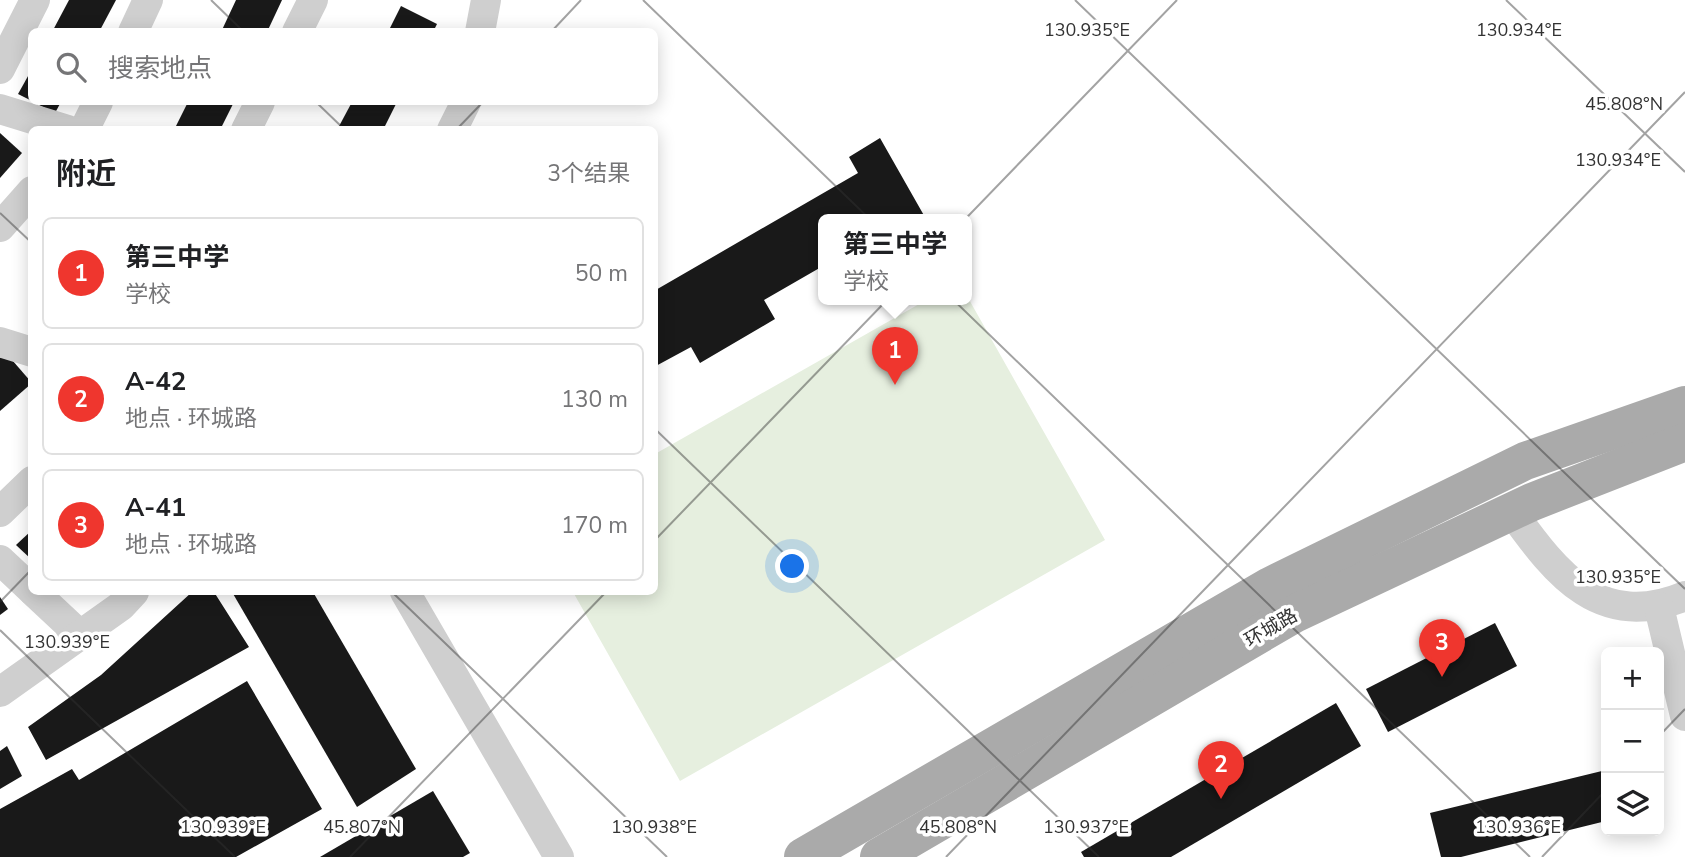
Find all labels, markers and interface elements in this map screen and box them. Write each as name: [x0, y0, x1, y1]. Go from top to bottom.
text: 130.935°E: [1044, 18, 1130, 42]
text: 130.934°E: [1476, 18, 1562, 42]
search box: [28, 28, 658, 105]
icon: search: [52, 48, 90, 86]
text: 搜索地点: [108, 51, 212, 86]
text: 45.808°N: [1585, 92, 1663, 116]
text: 130.934°E: [1575, 148, 1661, 172]
text: 附近: [56, 154, 116, 195]
text: 3个结果: [547, 158, 630, 189]
popup: [818, 214, 972, 305]
text: 第三中学: [843, 227, 947, 262]
text: 第三中学: [125, 240, 229, 275]
text: 1: [74, 258, 88, 289]
text: 50 m: [575, 258, 628, 289]
text: 学校: [843, 266, 889, 297]
text: 学校: [125, 279, 171, 310]
pin: 1: [872, 327, 918, 385]
text: A-42: [125, 364, 186, 399]
text: 2: [74, 384, 88, 415]
text: 130 m: [561, 384, 628, 415]
text: 地点 · 环城路: [125, 403, 257, 434]
text: A-41: [125, 490, 186, 525]
text: 3: [74, 510, 88, 541]
text: 170 m: [561, 510, 628, 541]
text: 地点 · 环城路: [125, 529, 257, 560]
your location: [775, 549, 809, 583]
text: 130.935°E: [1575, 565, 1661, 589]
street label: 环城路: [1240, 602, 1302, 654]
pin: 3: [1419, 619, 1465, 677]
text: 130.939°E: [24, 630, 110, 654]
map controls: [1601, 647, 1664, 836]
button: +: [1601, 647, 1664, 710]
button: −: [1601, 710, 1664, 773]
pin: 2: [1198, 741, 1244, 799]
button: layers: [1601, 773, 1664, 836]
text: 130.939°E: [180, 815, 266, 839]
text: 45.807°N: [323, 815, 401, 839]
text: 130.938°E: [611, 815, 697, 839]
text: 45.808°N: [919, 815, 997, 839]
text: 130.937°E: [1043, 815, 1129, 839]
text: 130.936°E: [1475, 815, 1561, 839]

